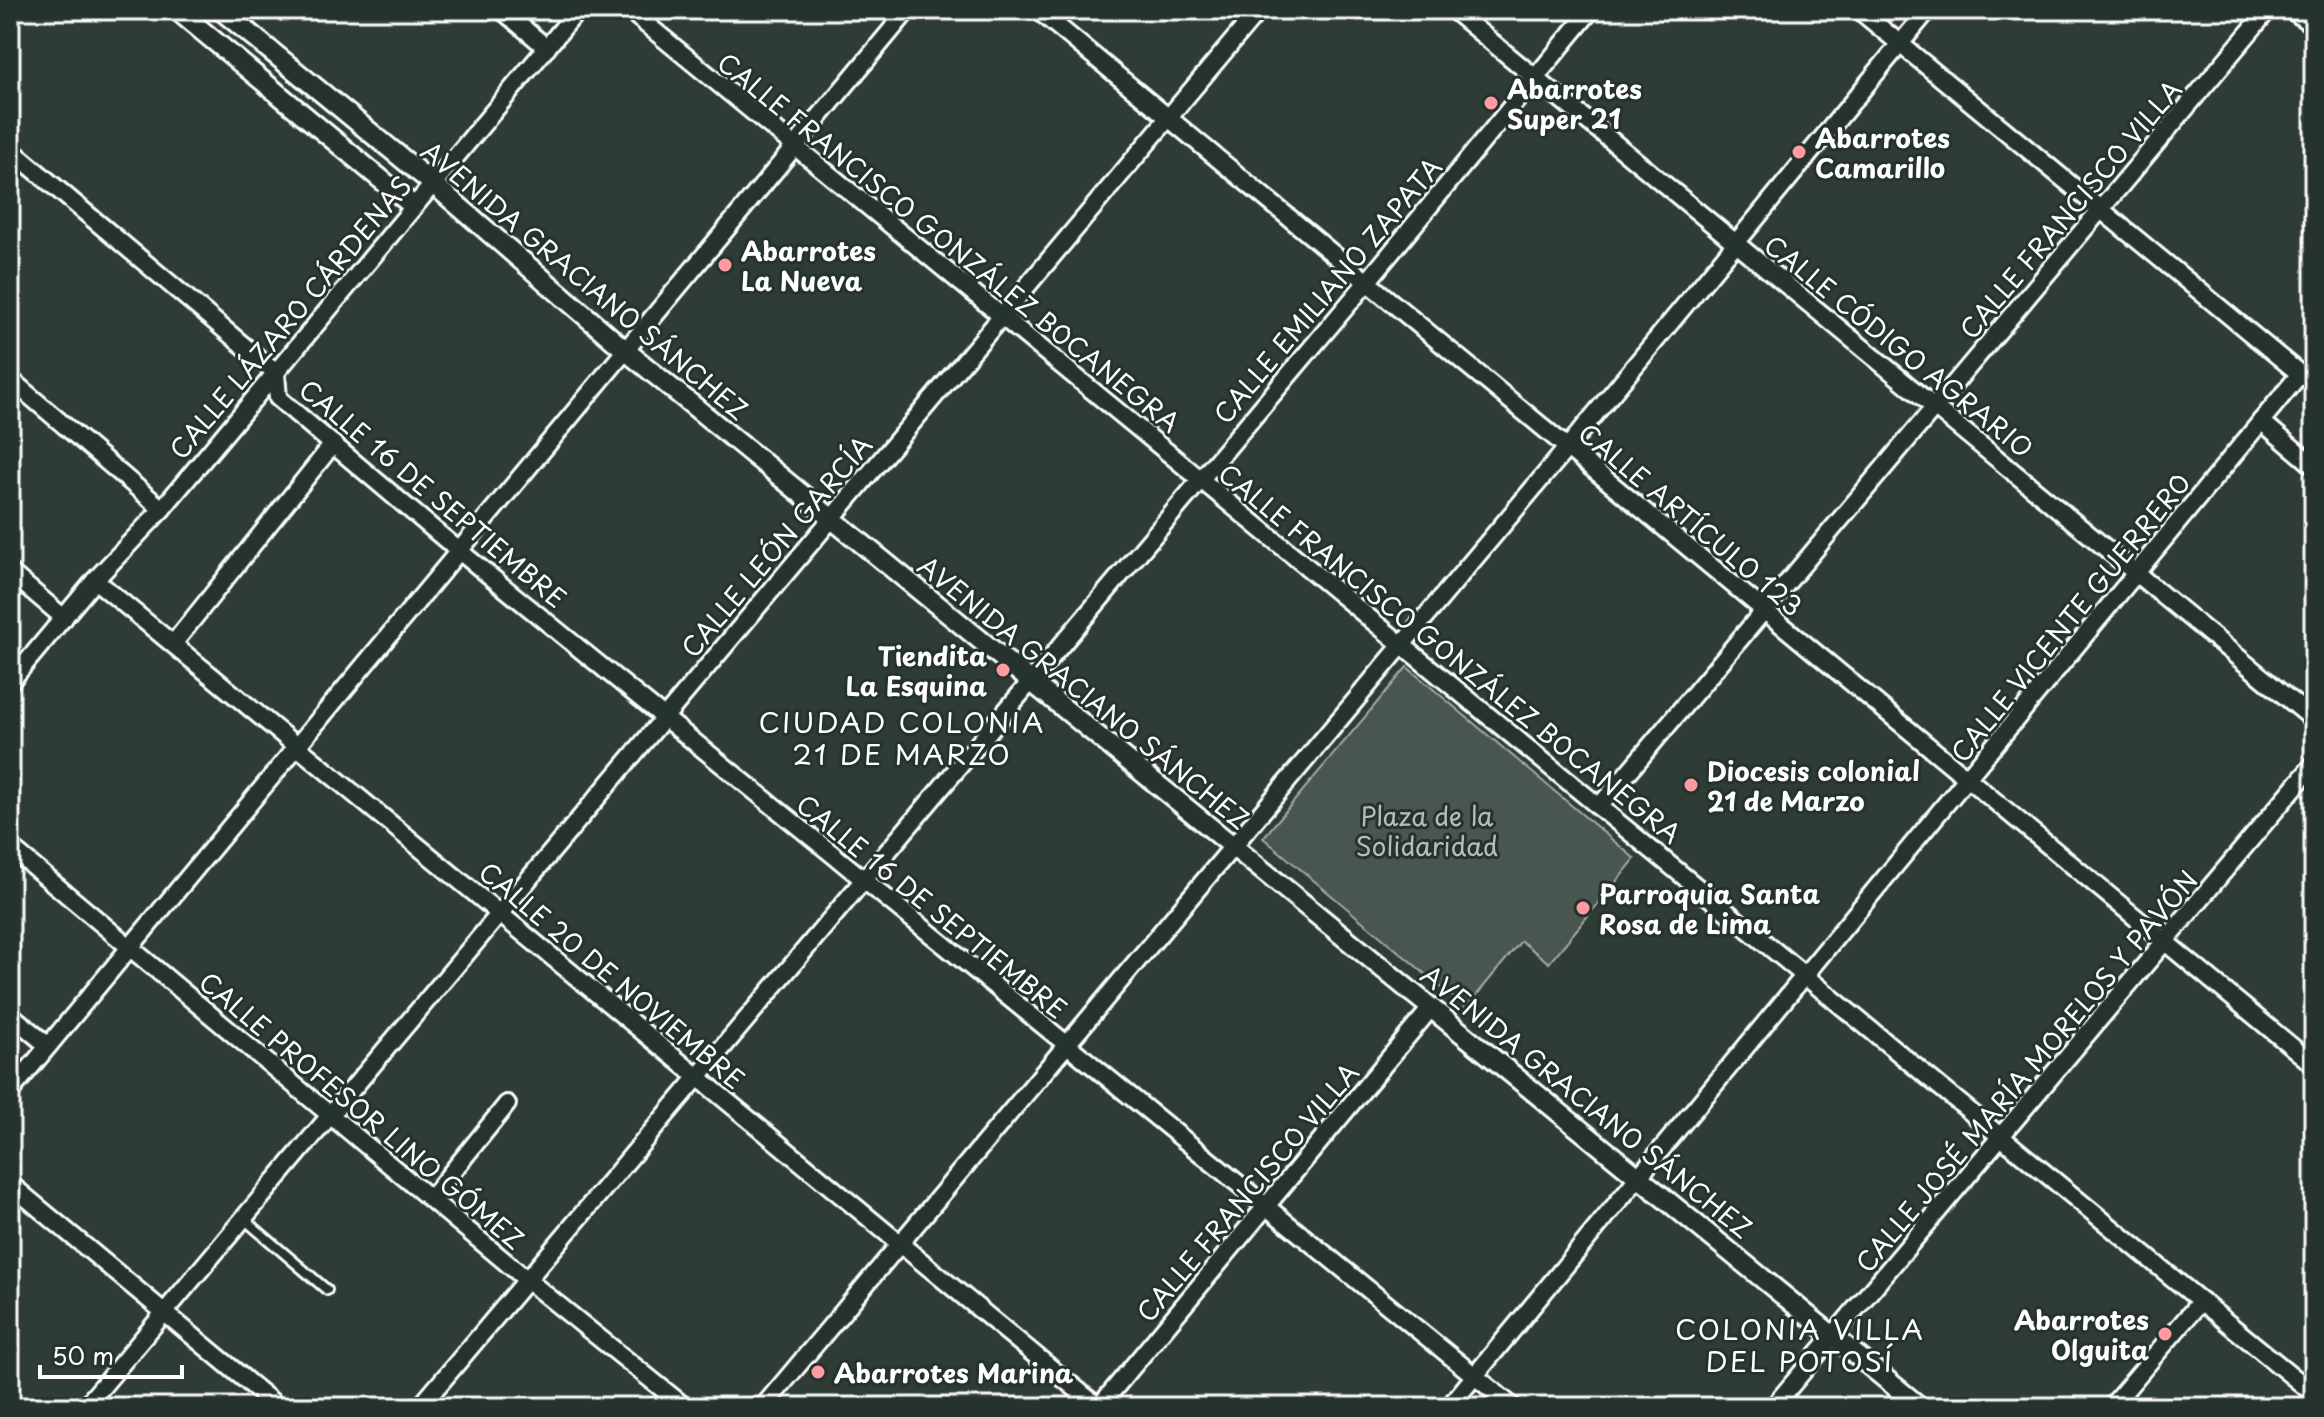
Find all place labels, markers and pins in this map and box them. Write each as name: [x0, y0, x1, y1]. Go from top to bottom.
place label: Abarrotes Super 21: [1507, 69, 1642, 138]
marker: Abarrotes Super 21: [1482, 94, 1500, 112]
place label: Abarrotes Camarillo: [1815, 118, 1950, 187]
marker: Abarrotes Camarillo: [1790, 143, 1808, 161]
place label: Abarrotes La Nueva: [741, 231, 876, 300]
marker: Abarrotes La Nueva: [716, 256, 734, 274]
place label: Tiendita La Esquina: [846, 636, 987, 705]
marker: Tiendita La Esquina: [994, 661, 1012, 679]
place label: Diocesis colonial 21 de Marzo: [1707, 751, 1920, 820]
marker: Diocesis colonial 21 de Marzo: [1682, 776, 1700, 794]
place label: Parroquia Santa Rosa de Lima: [1599, 874, 1820, 943]
marker: Parroquia Santa Rosa de Lima: [1574, 899, 1592, 917]
place label: Abarrotes Olguita: [2014, 1300, 2149, 1369]
marker: Abarrotes Olguita: [2156, 1325, 2174, 1343]
place label: Abarrotes Marina: [834, 1353, 1074, 1392]
marker: Abarrotes Marina: [809, 1363, 827, 1381]

